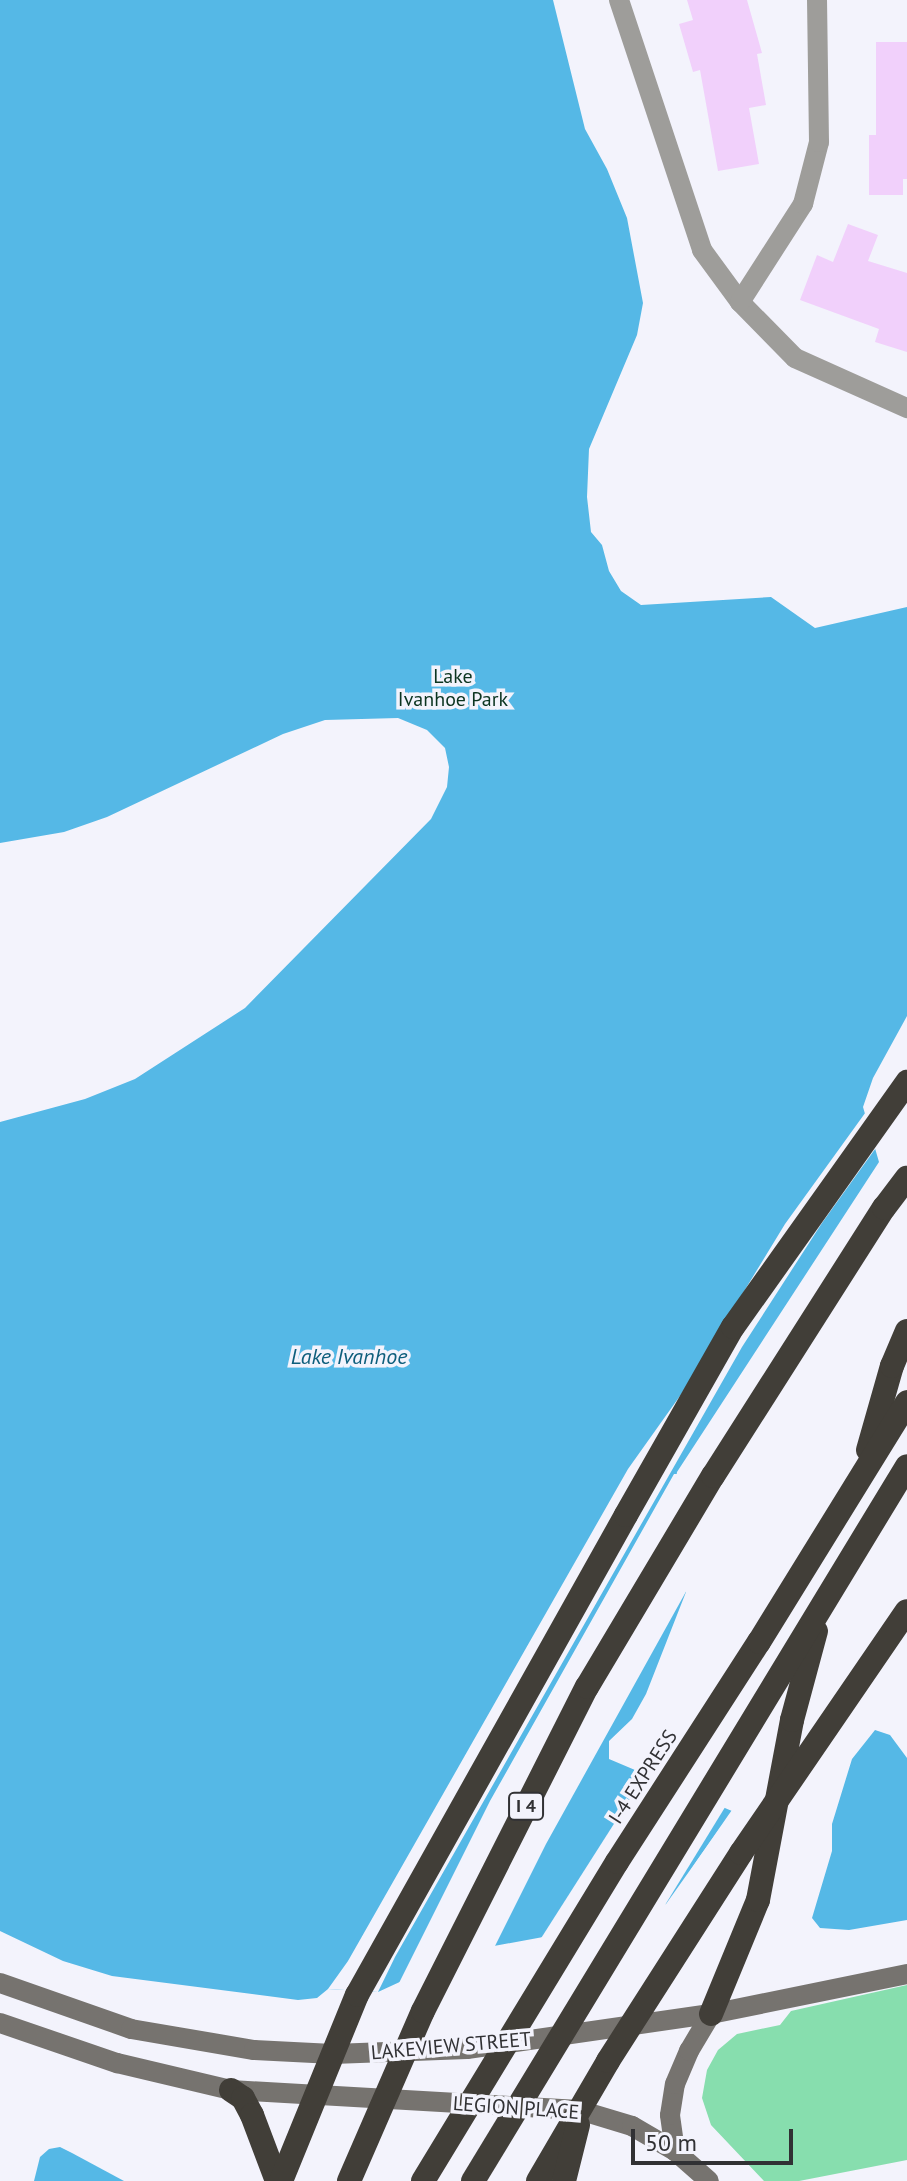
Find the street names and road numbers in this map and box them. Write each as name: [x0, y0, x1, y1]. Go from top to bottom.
street label: I-4 EXPRESS: [604, 1725, 682, 1829]
road number: I 4: [508, 1792, 544, 1820]
street label: LAKEVIEW STREET: [370, 2027, 532, 2065]
street label: LEGION PLACE: [452, 2092, 580, 2124]

